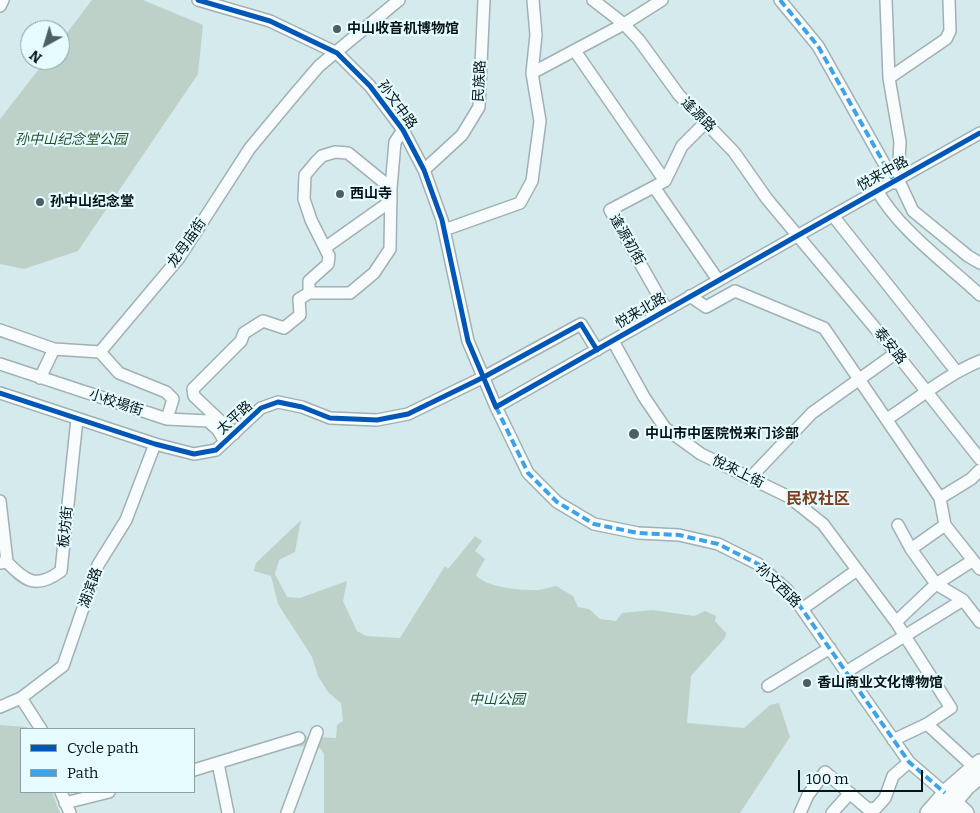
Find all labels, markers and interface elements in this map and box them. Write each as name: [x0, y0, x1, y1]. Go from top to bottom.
north arrow: [20, 20, 70, 70]
place label: 中山收音机博物馆: [347, 21, 459, 37]
marker: 中山收音机博物馆: [331, 23, 343, 35]
text: N: [26, 46, 45, 66]
street label: 民族路: [471, 60, 489, 102]
street label: 孙文中路: [374, 77, 420, 133]
street label: 逢源路: [677, 94, 719, 136]
park label: 孙中山纪念堂公园: [15, 132, 127, 148]
street label: 悦来中路: [854, 153, 912, 195]
place label: 西山寺: [350, 186, 392, 202]
marker: 西山寺: [334, 188, 346, 200]
place label: 孙中山纪念堂: [50, 194, 134, 210]
marker: 孙中山纪念堂: [34, 196, 46, 208]
street label: 逢源初街: [606, 212, 648, 268]
street label: 龙母庙街: [164, 215, 210, 271]
street label: 悦来北路: [613, 290, 669, 332]
street label: 泰安路: [870, 324, 910, 368]
street label: 小校場街: [87, 386, 145, 420]
street label: 太平路: [214, 398, 256, 438]
place label: 中山市中医院悦来门诊部: [645, 426, 799, 442]
marker: 中山市中医院悦来门诊部: [627, 427, 641, 441]
street label: 悅來上街: [709, 452, 767, 492]
district label: 民权社区: [786, 490, 850, 510]
street label: 板坊街: [55, 505, 77, 549]
street label: 孙文西路: [752, 561, 804, 611]
street label: 湖滨路: [76, 565, 106, 611]
place label: 香山商业文化博物馆: [817, 675, 943, 691]
marker: 香山商业文化博物馆: [801, 677, 813, 689]
park label: 中山公园: [469, 692, 525, 708]
legend: [20, 728, 195, 793]
text: Cycle path: [67, 739, 139, 757]
scale bar: [800, 760, 925, 792]
text: Path: [67, 764, 98, 782]
text: 100 m: [806, 770, 849, 788]

